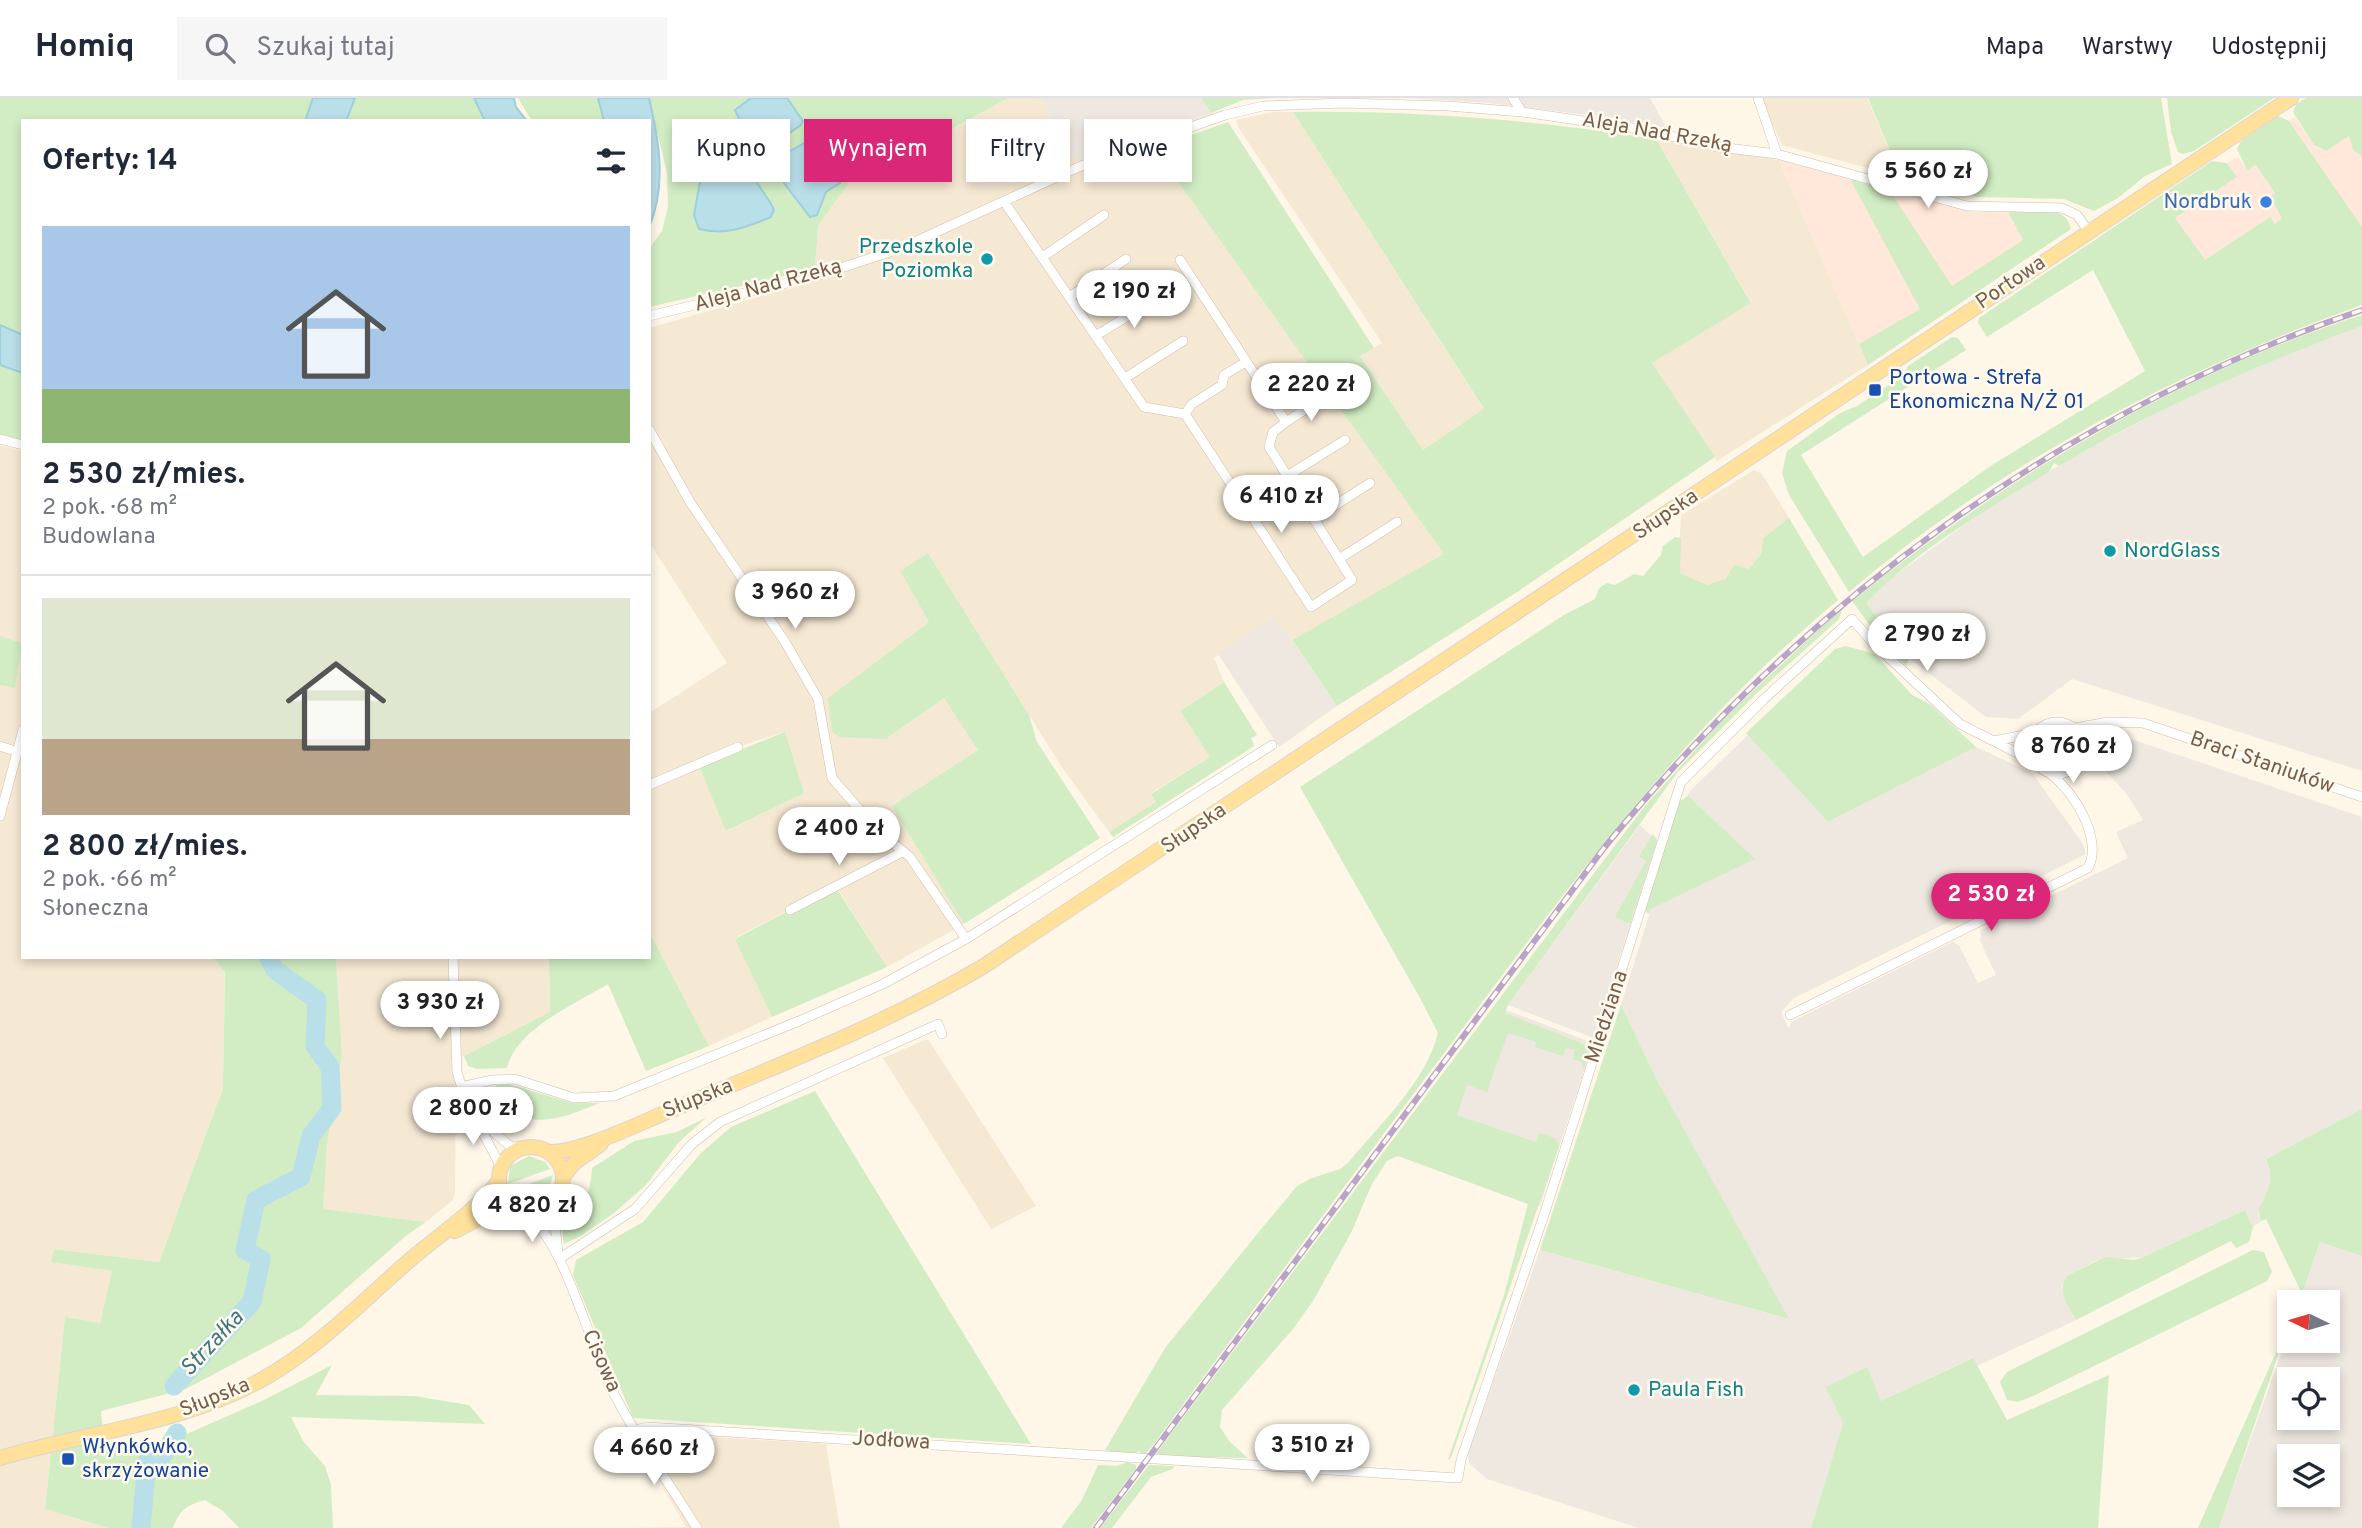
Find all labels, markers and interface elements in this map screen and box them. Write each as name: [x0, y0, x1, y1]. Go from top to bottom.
search box: [177, 17, 667, 80]
text: Homiq: [35, 27, 135, 69]
icon: search: [201, 29, 239, 67]
text: Szukaj tutaj: [257, 32, 395, 65]
text: Mapa: [1986, 33, 2044, 63]
text: Warstwy: [2082, 33, 2173, 63]
text: Udostępnij: [2211, 33, 2327, 63]
street label: Aleja Nad Rzeką: [1580, 107, 1734, 159]
chip: Kupno: [672, 119, 790, 182]
chip: Wynajem: [804, 119, 952, 182]
chip: Filtry: [966, 119, 1070, 182]
chip: Nowe: [1084, 119, 1192, 182]
icon: filters: [592, 142, 630, 180]
text: Oferty: 14: [42, 143, 178, 180]
pin: 5 560 zł: [1856, 150, 2000, 210]
text: 5 560 zł: [1884, 158, 1972, 187]
place label: Nordbruk: [2163, 189, 2252, 216]
marker: Nordbruk: [2258, 194, 2274, 210]
place label: Przedszkole Poziomka: [859, 234, 973, 285]
street label: Portowa: [1971, 250, 2051, 316]
marker: Przedszkole Poziomka: [979, 251, 995, 267]
street label: Aleja Nad Rzeką: [691, 253, 845, 319]
icon: home: [273, 271, 399, 397]
pin: 2 190 zł: [1062, 271, 1206, 330]
text: 2 190 zł: [1092, 278, 1176, 307]
pin: 2 220 zł: [1239, 364, 1383, 423]
place label: Portowa - Strefa Ekonomiczna N/Ż 01: [1889, 365, 2084, 416]
text: 2 220 zł: [1267, 371, 1355, 400]
marker: Portowa - Strefa Ekonomiczna N/Ż 01: [1867, 382, 1883, 398]
text: 2 530 zł/mies.: [42, 457, 245, 494]
pin: 6 410 zł: [1209, 476, 1353, 535]
text: 6 410 zł: [1239, 483, 1323, 512]
street label: Słupska: [1628, 483, 1704, 547]
text: 2 pok. · 68 m²: [42, 494, 177, 523]
text: Budowlana: [42, 523, 155, 552]
place label: NordGlass: [2124, 538, 2221, 565]
marker: NordGlass: [2102, 543, 2118, 559]
pin: 3 960 zł: [723, 572, 867, 631]
text: 3 960 zł: [751, 579, 839, 608]
pin: 2 790 zł: [1855, 614, 1999, 673]
text: 2 790 zł: [1884, 621, 1970, 650]
icon: home: [273, 643, 399, 769]
pin: 8 760 zł: [2001, 726, 2145, 785]
street label: Braci Staniuków: [2186, 726, 2338, 800]
text: 8 760 zł: [2030, 733, 2116, 762]
street label: Słupska: [1156, 797, 1232, 861]
pin: 2 400 zł: [767, 808, 911, 867]
text: 2 400 zł: [794, 815, 884, 844]
text: 2 800 zł/mies.: [42, 829, 247, 866]
text: 2 pok. · 66 m²: [42, 866, 177, 895]
pin: 2 530 zł: [1919, 874, 2063, 933]
text: 2 530 zł: [1947, 881, 2035, 910]
text: Słoneczna: [42, 895, 149, 924]
street label: Miedziana: [1579, 967, 1635, 1067]
pin: 3 930 zł: [368, 982, 512, 1041]
text: 3 930 zł: [396, 989, 484, 1018]
street label: Słupska: [659, 1073, 737, 1125]
pin: 2 800 zł: [401, 1088, 545, 1147]
text: 2 800 zł: [428, 1095, 518, 1124]
pin: 4 820 zł: [460, 1184, 604, 1244]
text: 4 820 zł: [488, 1192, 576, 1221]
north arrow: [2277, 1290, 2340, 1353]
map controls: [2277, 1290, 2340, 1507]
water label: Strzałka: [175, 1305, 251, 1383]
street label: Cisowa: [575, 1325, 627, 1397]
button: locate: [2277, 1367, 2340, 1430]
street label: Słupska: [176, 1372, 254, 1424]
place label: Paula Fish: [1648, 1377, 1744, 1404]
marker: Paula Fish: [1626, 1382, 1642, 1398]
pin: 3 510 zł: [1240, 1424, 1384, 1484]
street label: Jodłowa: [851, 1425, 931, 1457]
pin: 4 660 zł: [582, 1428, 726, 1487]
text: 3 510 zł: [1271, 1432, 1353, 1461]
place label: Włynkówko, skrzyżowanie: [82, 1434, 209, 1485]
text: 4 660 zł: [610, 1435, 698, 1464]
button: layers: [2277, 1444, 2340, 1507]
marker: Włynkówko, skrzyżowanie: [60, 1451, 76, 1467]

